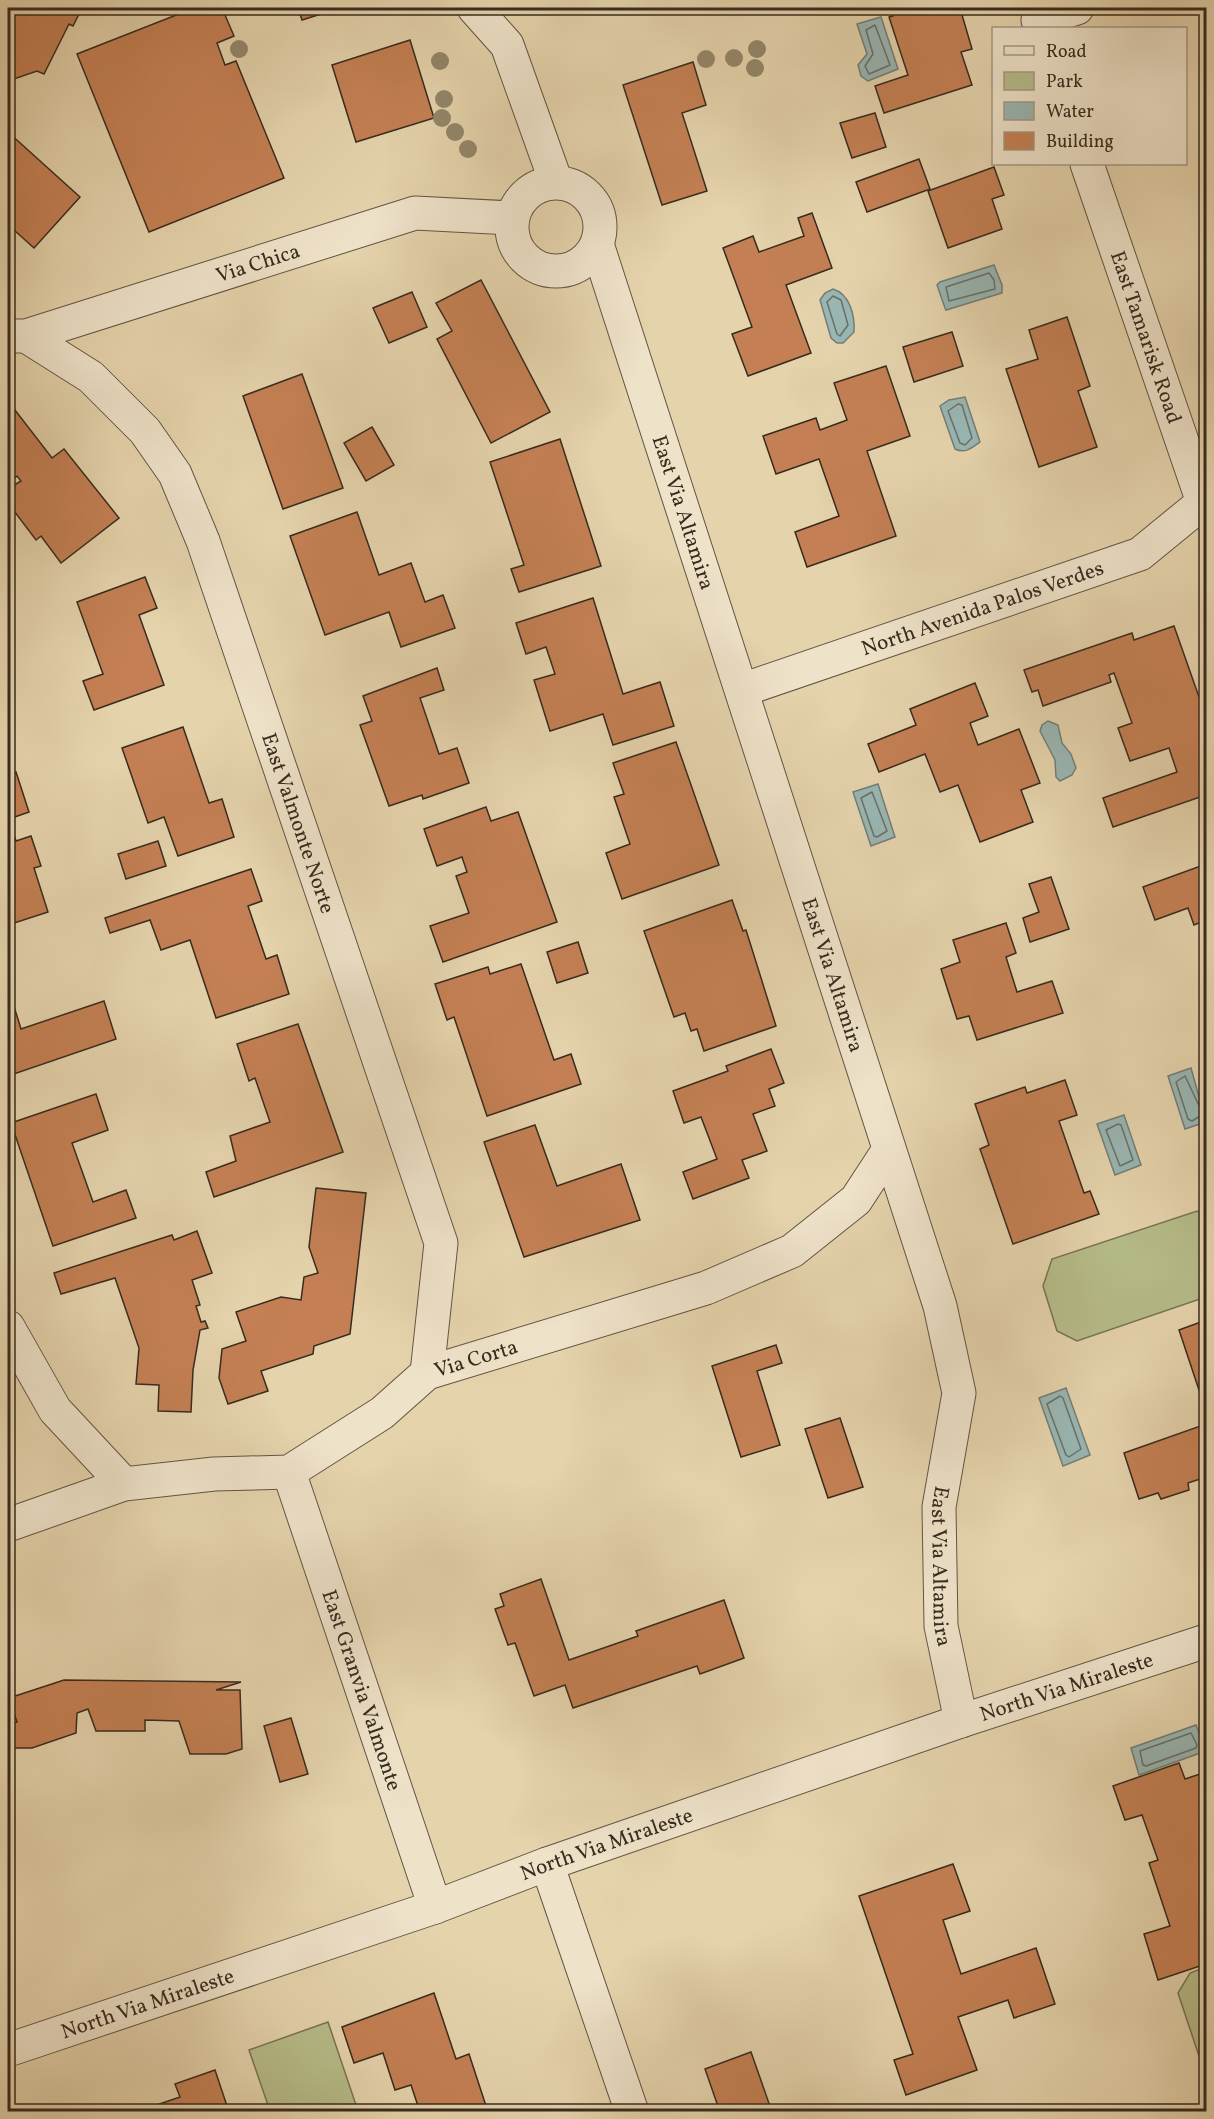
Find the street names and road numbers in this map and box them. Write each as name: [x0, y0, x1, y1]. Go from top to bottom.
street label: Via Chica: [212, 237, 304, 291]
street label: East Tamarisk Road: [1102, 247, 1188, 428]
street label: East Via Altamira: [644, 432, 721, 594]
street label: North Avenida Palos Verdes: [858, 554, 1108, 664]
street label: East Valmonte Norte: [253, 729, 341, 918]
street label: East Via Altamira: [793, 894, 870, 1056]
street label: Via Corta: [431, 1333, 522, 1386]
street label: East Via Altamira: [923, 1483, 958, 1649]
street label: East Granvia Valmonte: [314, 1586, 408, 1795]
street label: North Via Miraleste: [976, 1646, 1157, 1730]
street label: North Via Miraleste: [516, 1802, 697, 1889]
street label: North Via Miraleste: [57, 1962, 238, 2047]

